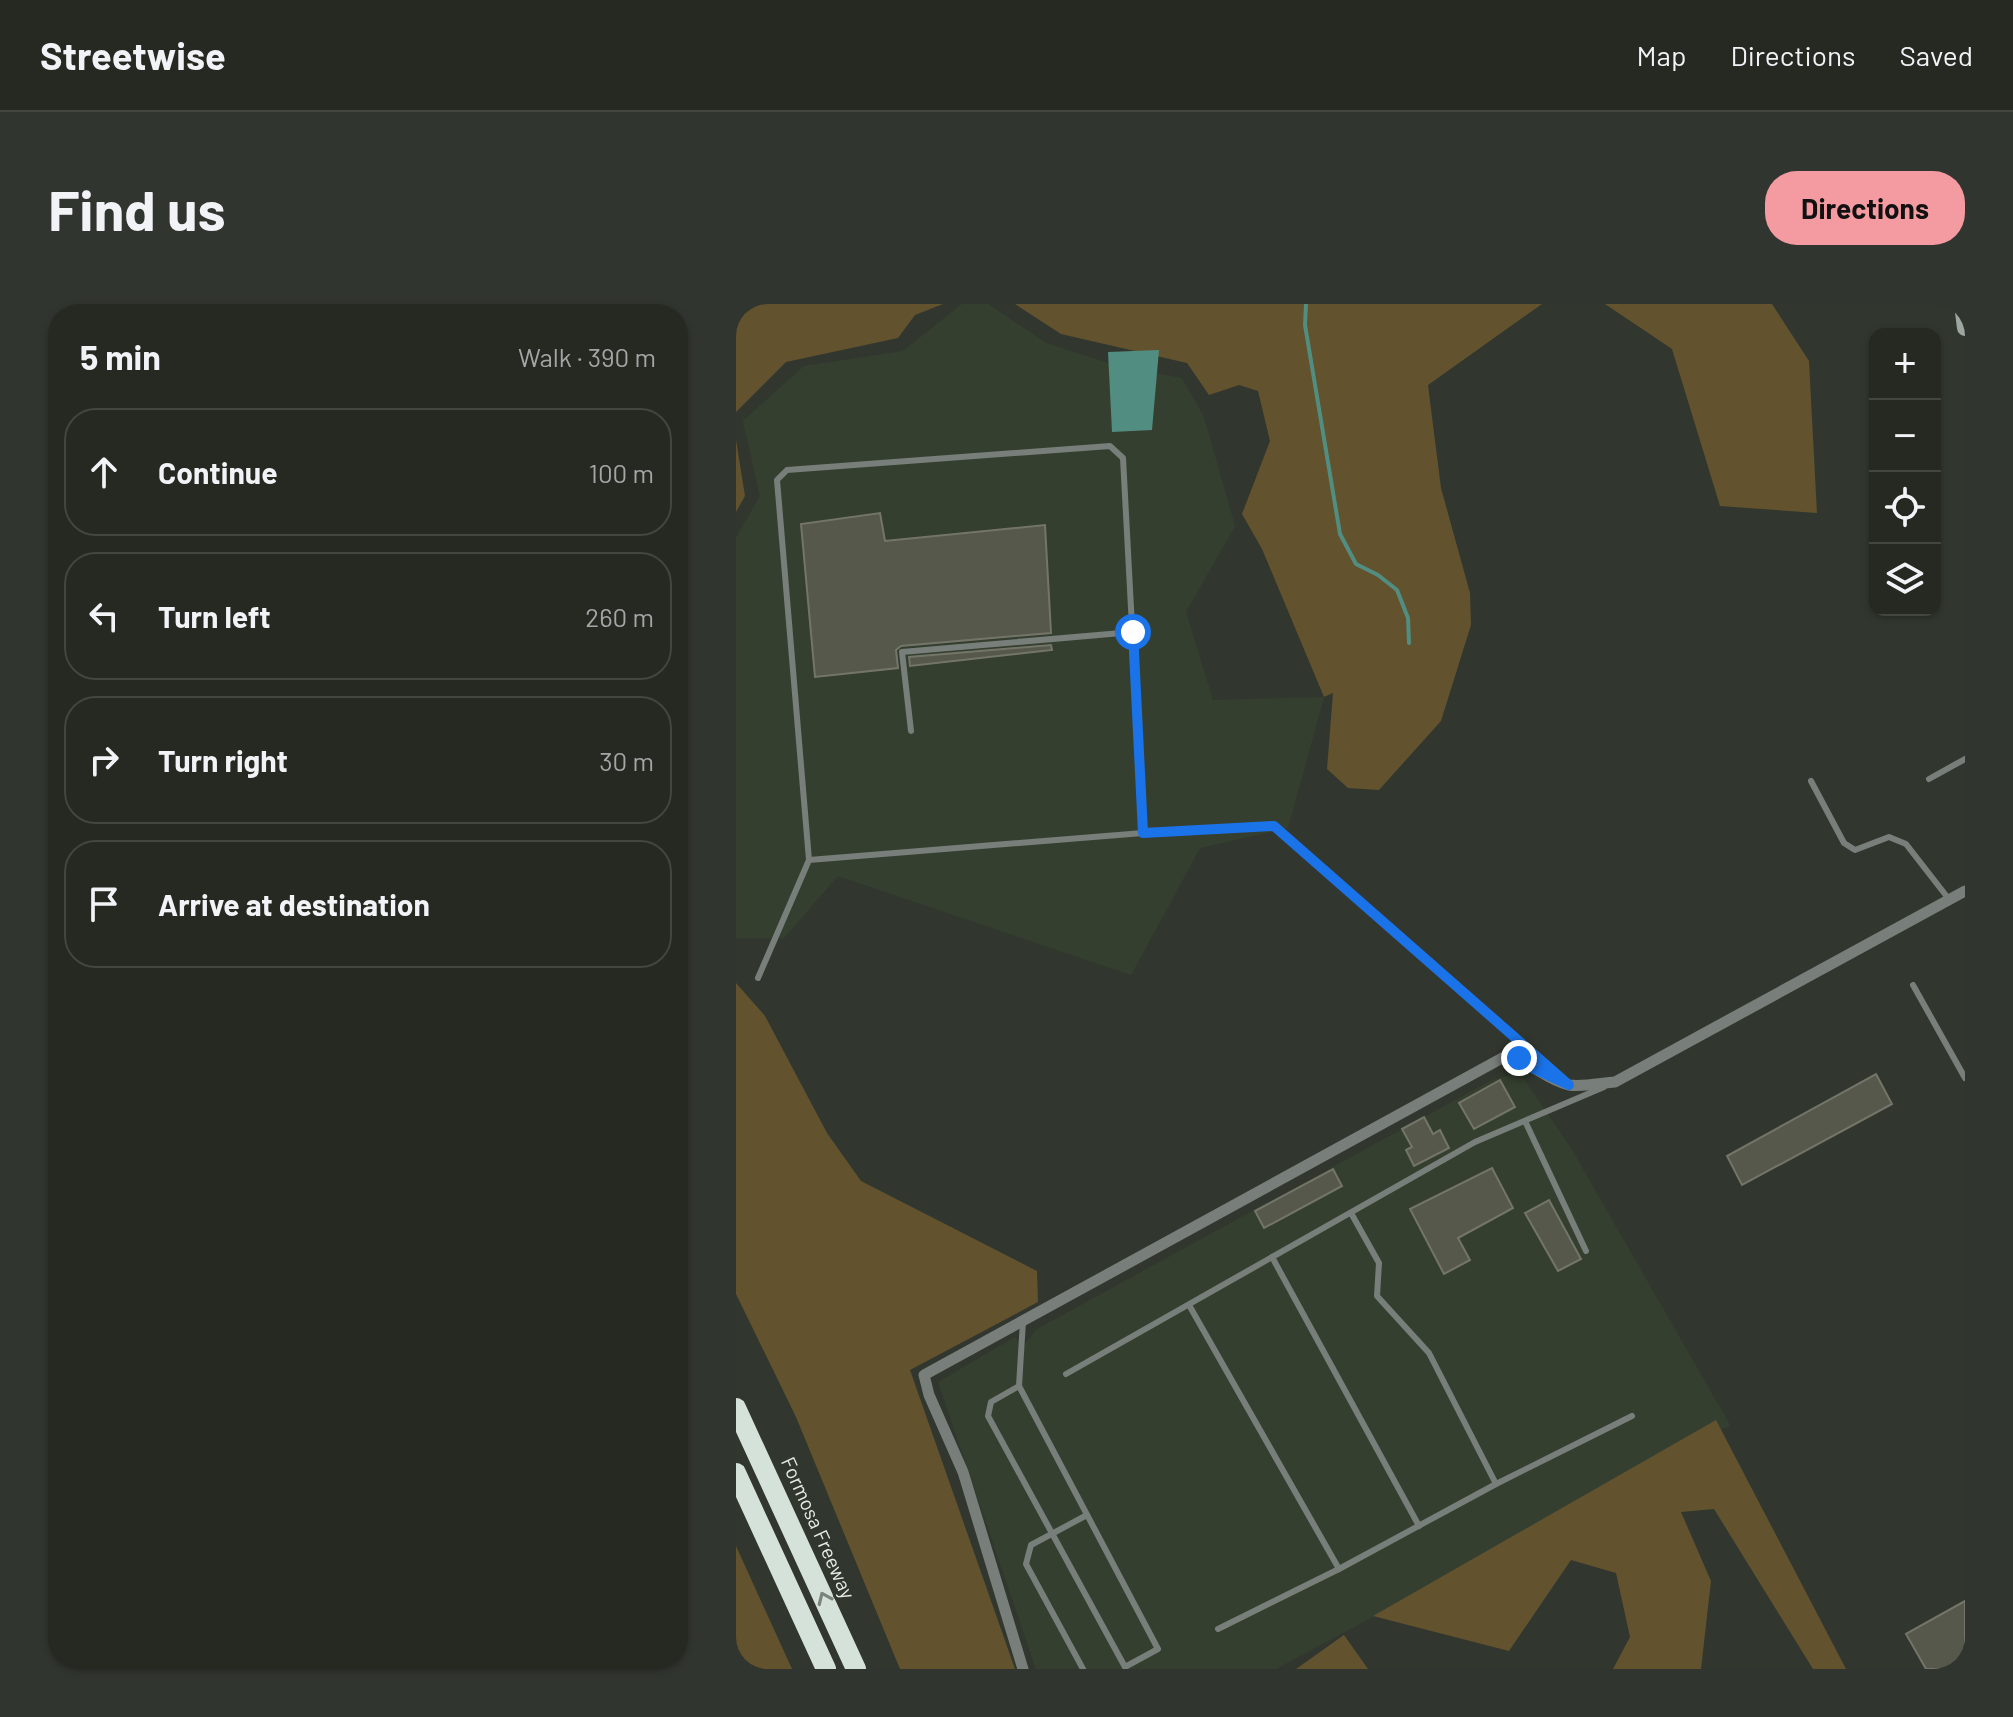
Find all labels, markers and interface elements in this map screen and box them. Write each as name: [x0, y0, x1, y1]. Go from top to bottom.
text: Streetwise: [40, 32, 226, 78]
text: Map: [1637, 38, 1686, 72]
text: Directions: [1730, 38, 1856, 72]
text: Saved: [1900, 38, 1973, 72]
button: Directions: [1765, 171, 1965, 245]
text: Find us: [48, 175, 226, 242]
map controls: [1869, 328, 1941, 616]
button: +: [1869, 328, 1941, 400]
text: 5 min: [80, 336, 161, 377]
text: Walk · 390 m: [518, 341, 656, 372]
button: −: [1869, 400, 1941, 472]
icon: ahead: [82, 450, 126, 494]
text: Continue: [158, 454, 278, 490]
text: 100 m: [589, 457, 654, 488]
button: locate: [1869, 472, 1941, 544]
button: layers: [1869, 544, 1941, 616]
icon: left: [82, 594, 126, 638]
text: Turn left: [158, 598, 271, 634]
text: 260 m: [585, 601, 654, 632]
route start: [1115, 614, 1151, 650]
icon: right: [82, 738, 126, 782]
text: Turn right: [158, 742, 288, 778]
text: 30 m: [599, 745, 654, 776]
icon: arrive: [82, 882, 126, 926]
text: Arrive at destination: [158, 886, 430, 922]
route end: [1501, 1040, 1537, 1076]
street label: Formosa Freeway: [777, 1453, 861, 1602]
one-way arrow: [818, 1592, 834, 1606]

